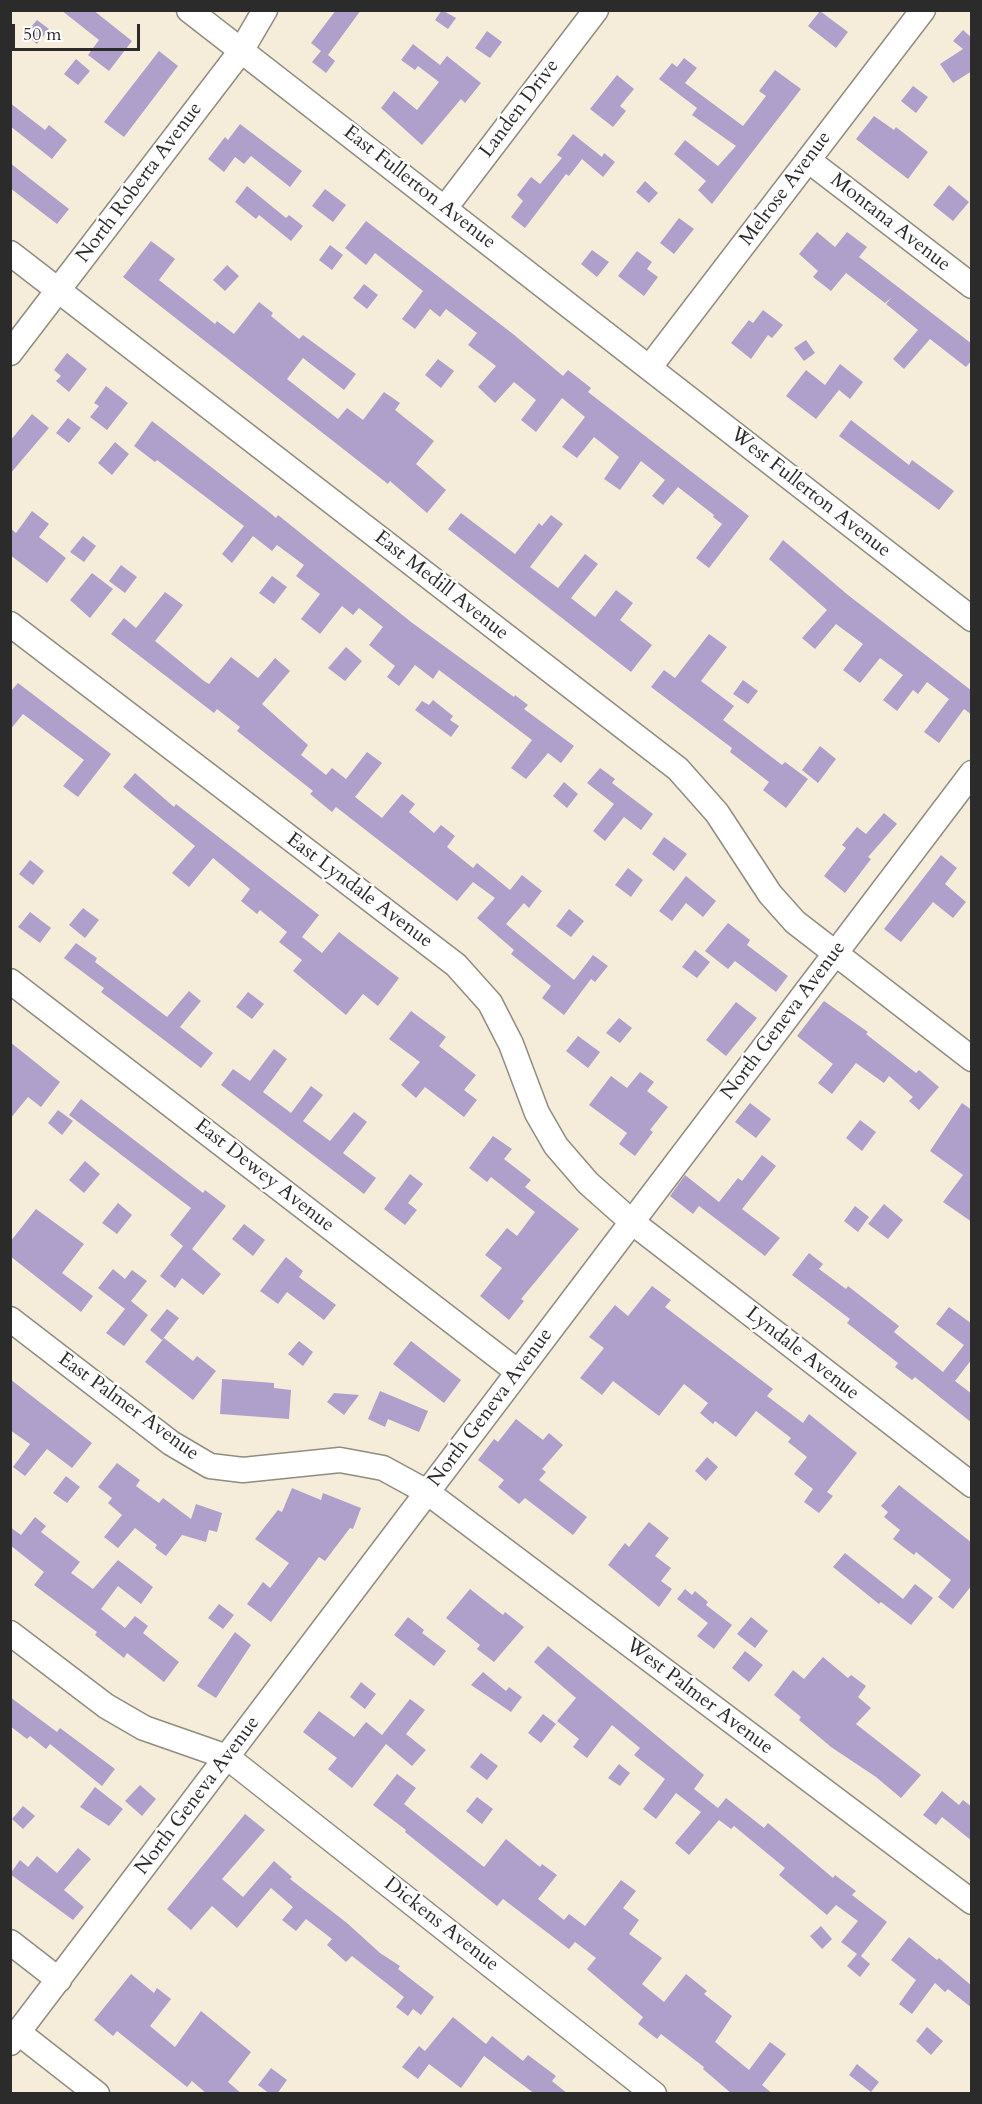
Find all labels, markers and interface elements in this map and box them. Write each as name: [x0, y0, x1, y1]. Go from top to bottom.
scale bar: [15, 12, 142, 50]
text: 50 m: [23, 22, 62, 47]
street label: Landen Drive: [475, 55, 565, 163]
street label: North Roberta Avenue: [72, 98, 208, 268]
street label: East Fullerton Avenue: [338, 121, 500, 255]
street label: Melrose Avenue: [735, 127, 837, 251]
street label: Montana Avenue: [825, 169, 955, 277]
street label: West Fullerton Avenue: [725, 423, 895, 563]
street label: East Medill Avenue: [369, 526, 513, 646]
street label: East Lyndale Avenue: [281, 828, 437, 954]
street label: North Geneva Avenue: [717, 937, 851, 1105]
street label: East Dewey Avenue: [189, 1114, 339, 1238]
street label: Lyndale Avenue: [740, 1302, 864, 1406]
street label: North Geneva Avenue: [424, 1324, 558, 1492]
street label: East Palmer Avenue: [53, 1348, 203, 1466]
street label: West Palmer Avenue: [620, 1634, 778, 1760]
street label: North Geneva Avenue: [131, 1712, 265, 1880]
street label: Dickens Avenue: [379, 1873, 503, 1977]

